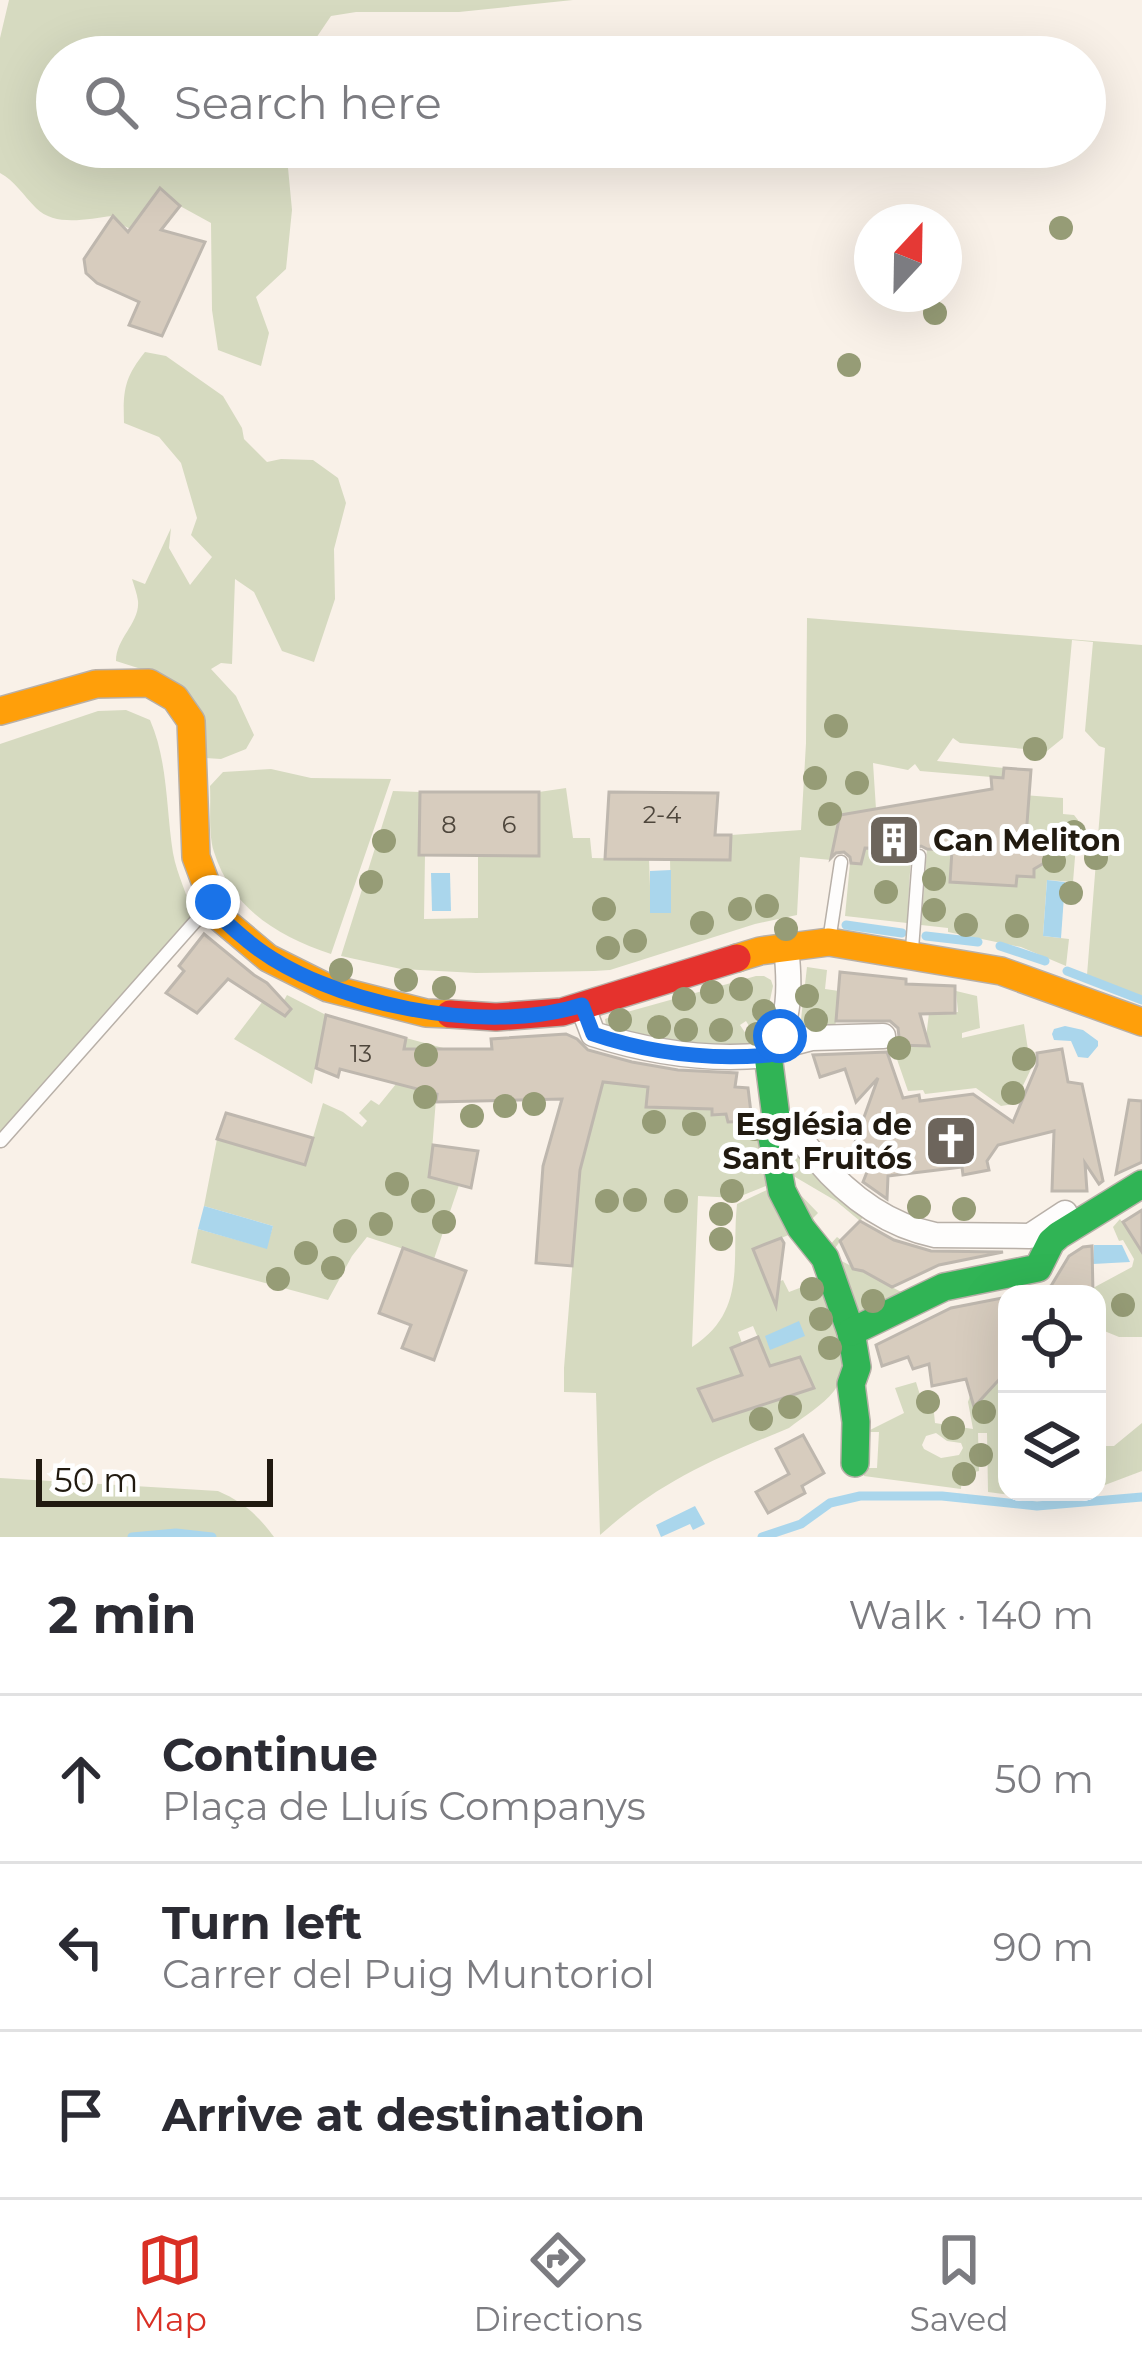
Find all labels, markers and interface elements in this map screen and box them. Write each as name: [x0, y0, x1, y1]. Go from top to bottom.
search box: [36, 36, 1106, 168]
icon: search: [78, 69, 144, 135]
text: Search here: [174, 75, 442, 130]
north arrow: [854, 204, 962, 312]
house number: 2-4: [643, 800, 681, 829]
house number: 8: [441, 810, 457, 839]
house number: 6: [502, 810, 516, 839]
building icon: Can Meliton: [866, 812, 922, 868]
place label: Can Meliton: [933, 822, 1121, 859]
route end: [186, 875, 240, 929]
route start: [753, 1009, 807, 1063]
house number: 13: [350, 1039, 372, 1068]
place label: Església de Sant Fruitós: [723, 1106, 912, 1177]
church icon: Església de Sant Fruitós: [923, 1113, 979, 1169]
map controls: [998, 1285, 1106, 1501]
button: locate: [998, 1285, 1106, 1393]
button: layers: [998, 1393, 1106, 1501]
scale bar: [36, 1453, 273, 1506]
text: 50 m: [54, 1460, 138, 1500]
text: 2 min: [48, 1584, 197, 1646]
text: Walk · 140 m: [848, 1591, 1094, 1639]
text: Continue: [162, 1727, 378, 1782]
icon: ahead: [48, 1746, 114, 1812]
text: 50 m: [995, 1755, 1094, 1803]
text: Plaça de Lluís Companys: [162, 1782, 646, 1830]
text: Turn left: [162, 1895, 362, 1950]
icon: left: [48, 1914, 114, 1980]
text: 90 m: [993, 1923, 1094, 1971]
text: Carrer del Puig Muntoriol: [162, 1950, 655, 1998]
icon: arrive: [48, 2082, 114, 2148]
text: Arrive at destination: [162, 2087, 645, 2142]
tab: Map: [133, 2227, 207, 2339]
tab: Directions: [474, 2227, 643, 2339]
tab: Saved: [909, 2227, 1009, 2339]

